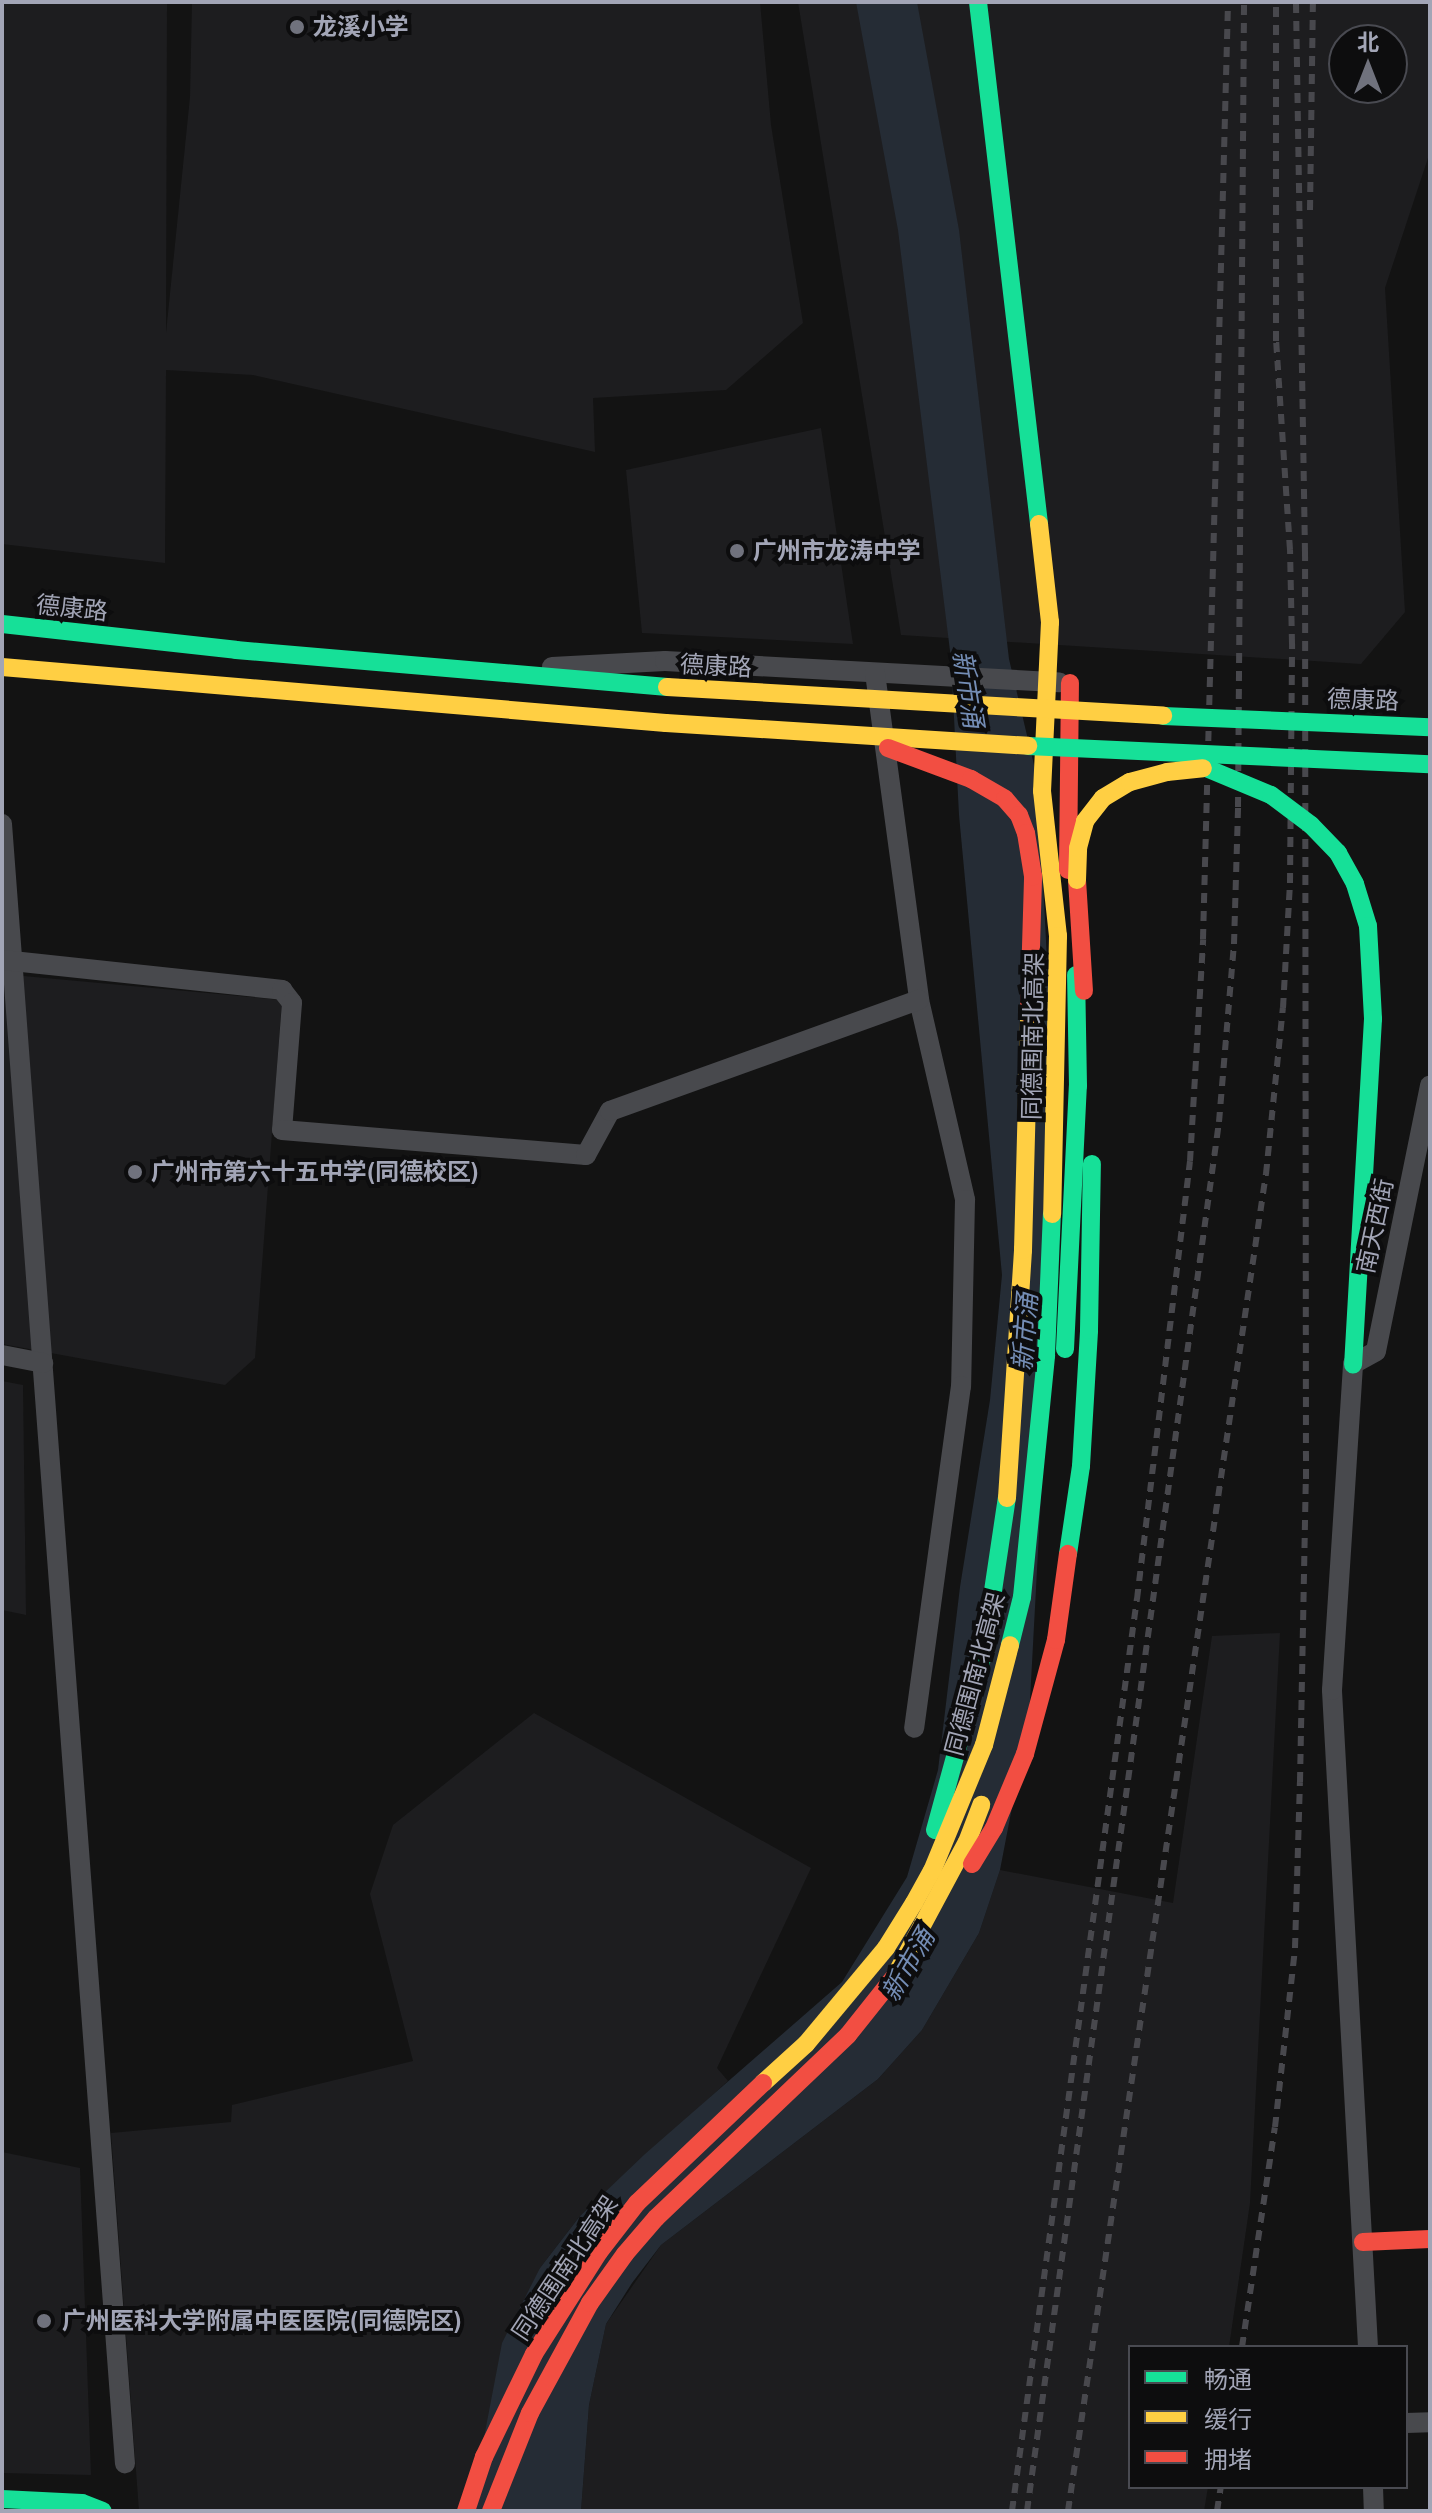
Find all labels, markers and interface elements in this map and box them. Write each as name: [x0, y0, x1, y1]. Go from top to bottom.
place label: 龙溪小学: [313, 13, 409, 41]
marker: 龙溪小学: [288, 18, 306, 36]
north arrow: [1328, 24, 1408, 104]
text: 北: [1357, 29, 1379, 55]
place label: 广州市龙涛中学: [753, 537, 921, 565]
marker: 广州市龙涛中学: [728, 542, 746, 560]
street label: 德康路: [35, 590, 109, 626]
water label: 新市涌: [946, 648, 990, 730]
street label: 德康路: [679, 650, 753, 682]
street label: 德康路: [1327, 684, 1399, 716]
street label: 同德围南北高架: [1017, 952, 1049, 1120]
place label: 广州市第六十五中学(同德校区): [151, 1158, 479, 1186]
marker: 广州市第六十五中学(同德校区): [126, 1163, 144, 1181]
street label: 南天西街: [1351, 1176, 1399, 1276]
water label: 新市涌: [1007, 1292, 1043, 1372]
street label: 同德围南北高架: [939, 1589, 1011, 1759]
water label: 新市涌: [875, 1923, 941, 2007]
street label: 同德围南北高架: [506, 2190, 624, 2346]
place label: 广州医科大学附属中医医院(同德院区): [62, 2307, 462, 2335]
marker: 广州医科大学附属中医医院(同德院区): [33, 2310, 55, 2332]
legend: [1128, 2345, 1408, 2489]
text: 畅通: [1204, 2365, 1252, 2393]
text: 缓行: [1204, 2405, 1252, 2433]
text: 拥堵: [1204, 2445, 1252, 2473]

